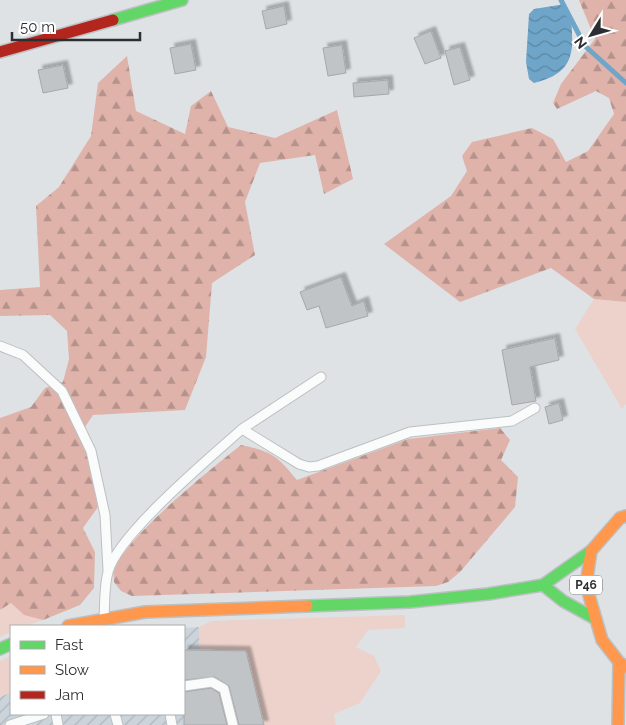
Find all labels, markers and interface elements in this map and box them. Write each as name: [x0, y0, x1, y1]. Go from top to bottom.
scale bar: [12, 10, 140, 42]
north arrow: [566, 10, 616, 60]
text: 50 m: [20, 18, 55, 36]
text: N: [571, 34, 590, 52]
road number: Р46: [570, 576, 602, 594]
legend: [10, 625, 185, 715]
text: Fast: [55, 636, 83, 654]
text: Slow: [55, 661, 89, 679]
text: Jam: [55, 686, 84, 704]

